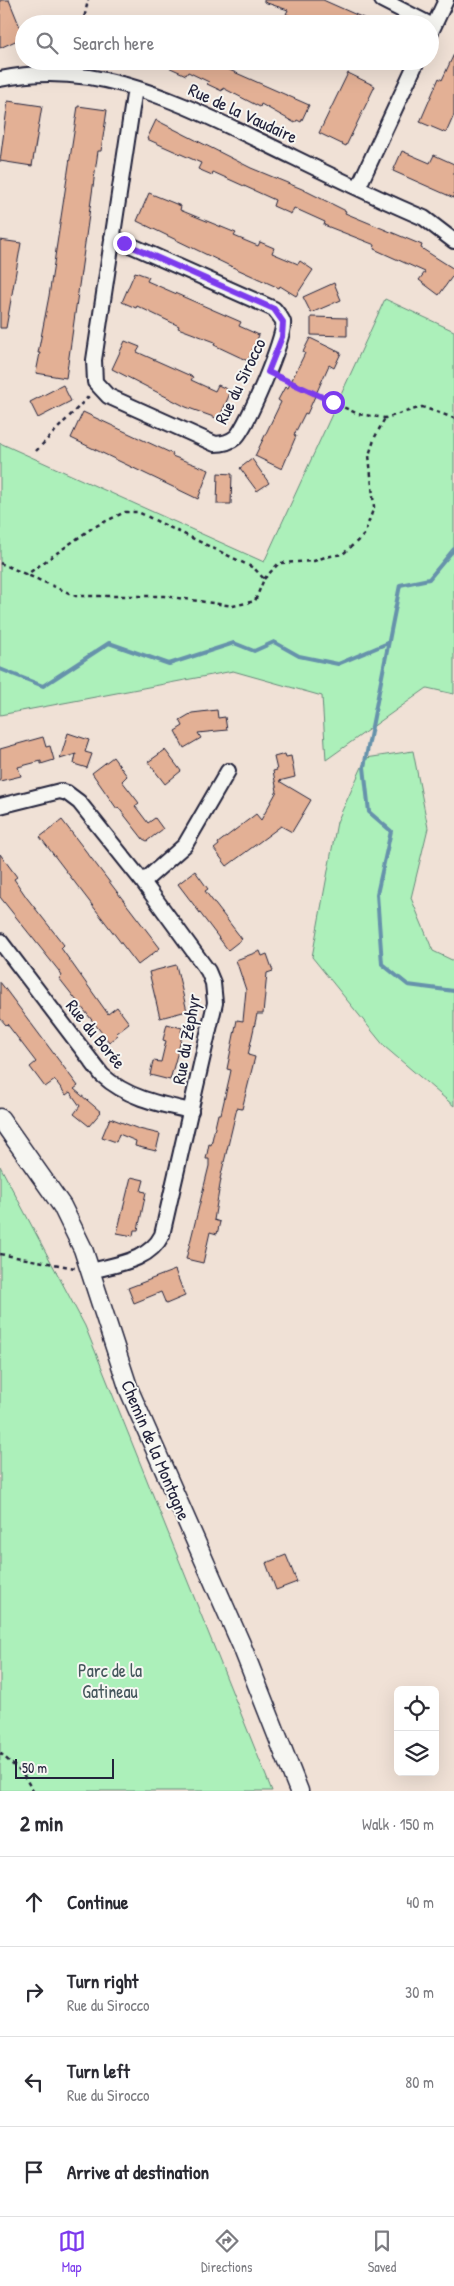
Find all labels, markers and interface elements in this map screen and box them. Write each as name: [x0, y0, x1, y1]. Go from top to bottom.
search box: [15, 15, 439, 70]
icon: search: [33, 29, 61, 57]
text: Search here: [73, 30, 154, 56]
street label: Rue de la Vaudaire: [184, 77, 302, 149]
route end: [113, 232, 136, 255]
street label: Rue du Sirocco: [208, 334, 272, 428]
route start: [322, 391, 345, 414]
street label: Rue du Zéphyr: [166, 992, 206, 1086]
street label: Rue du Borée: [60, 994, 132, 1074]
street label: Chemin de la Montagne: [115, 1376, 197, 1524]
park label: Parc de la Gatineau: [78, 1658, 142, 1704]
map controls: [394, 1686, 439, 1776]
button: locate: [394, 1686, 439, 1731]
button: layers: [394, 1731, 439, 1776]
scale bar: [15, 1756, 114, 1779]
text: 50 m: [22, 1758, 47, 1777]
text: 2 min: [20, 1809, 63, 1838]
text: Walk · 150 m: [362, 1813, 434, 1835]
icon: ahead: [20, 1888, 48, 1916]
text: Continue: [67, 1889, 128, 1915]
text: 40 m: [406, 1891, 434, 1913]
text: Turn right: [67, 1968, 138, 1994]
icon: right: [20, 1978, 48, 2006]
text: 30 m: [405, 1981, 434, 2003]
text: Rue du Sirocco: [67, 1994, 149, 2016]
text: Turn left: [67, 2058, 130, 2084]
icon: left: [20, 2068, 48, 2096]
text: 80 m: [405, 2071, 434, 2093]
text: Rue du Sirocco: [67, 2084, 149, 2106]
icon: arrive: [20, 2158, 48, 2186]
text: Arrive at destination: [67, 2159, 209, 2185]
tab: Map: [58, 2227, 86, 2276]
tab: Directions: [201, 2227, 252, 2276]
tab: Saved: [368, 2227, 396, 2276]

